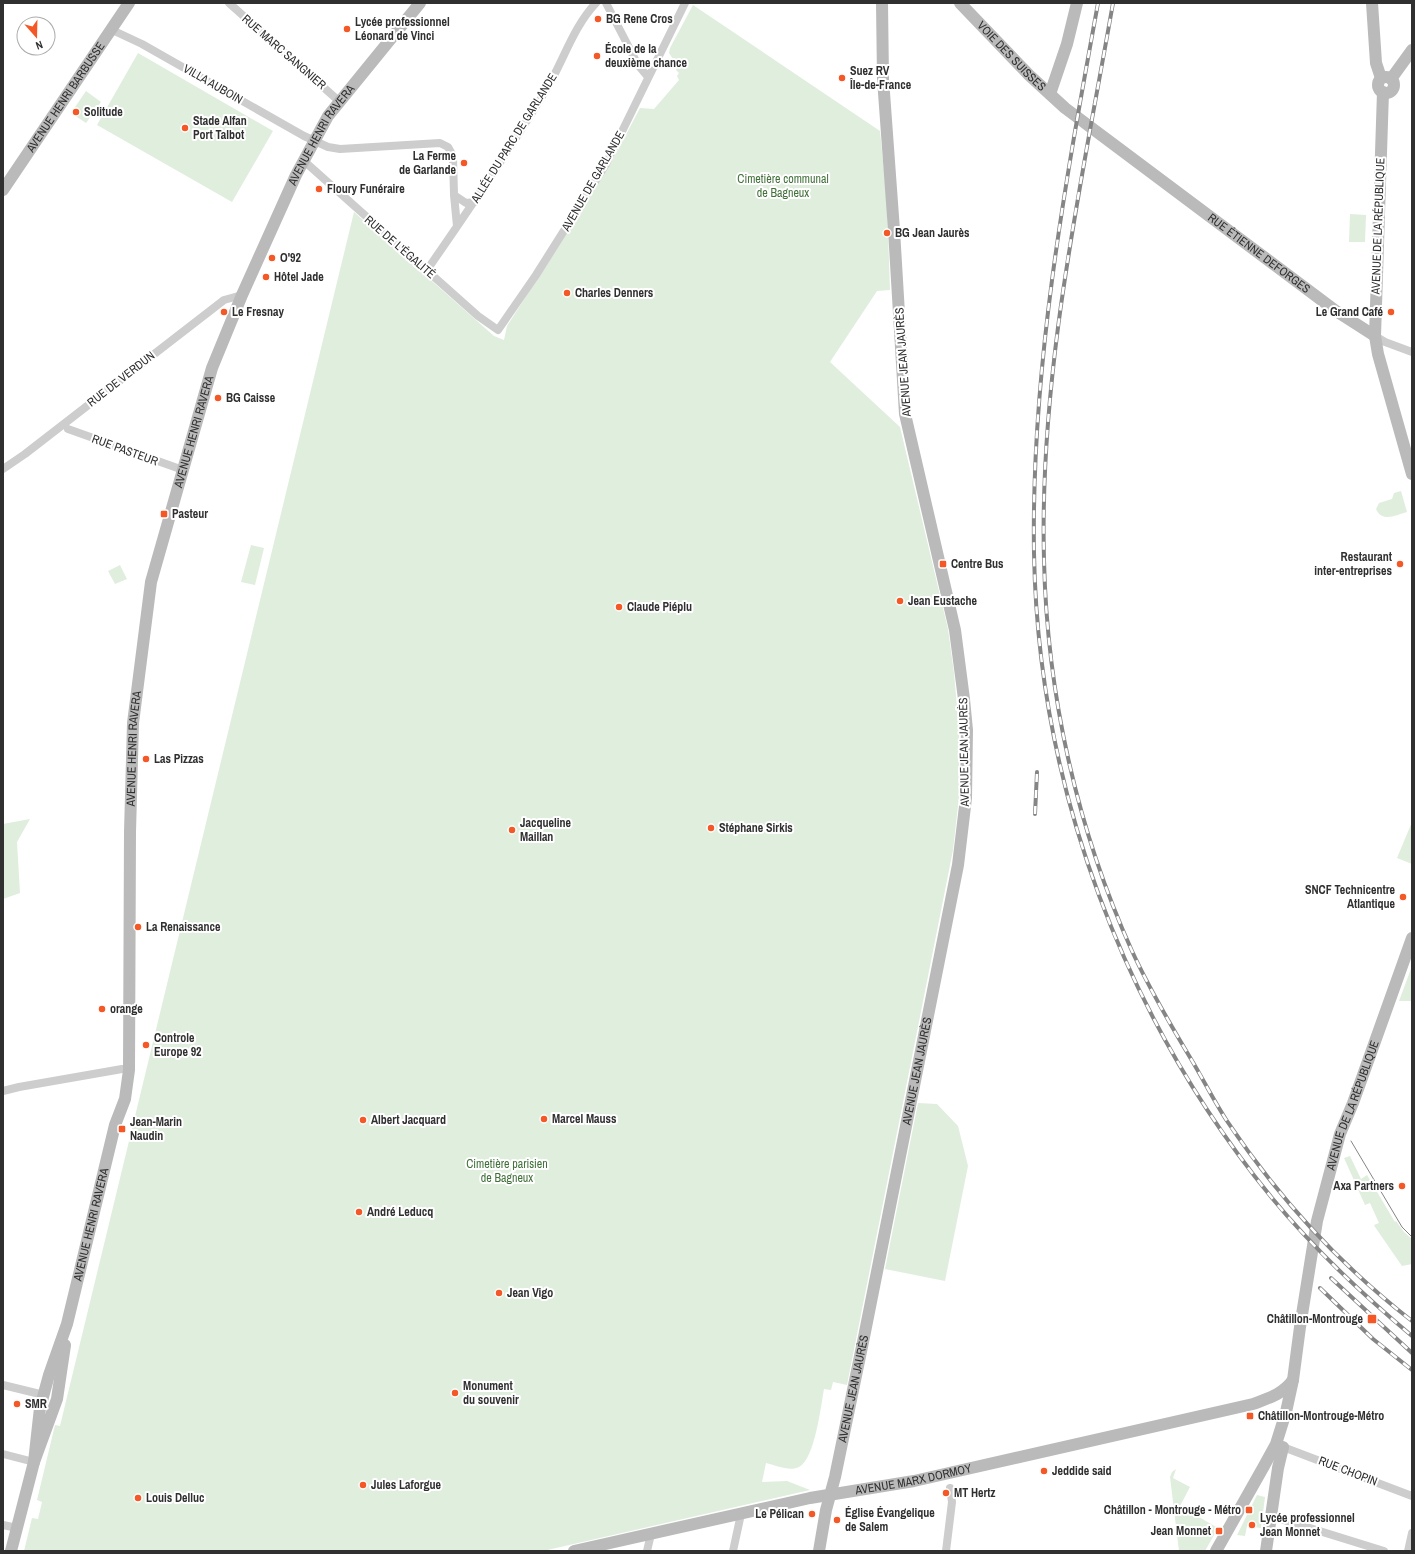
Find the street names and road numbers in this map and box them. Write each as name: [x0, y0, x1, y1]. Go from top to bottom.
street label: RUE MARC SANGNIER: [239, 11, 329, 93]
street label: VOIE DES SUISSES: [974, 18, 1050, 95]
street label: AVENUE HENRI BARBUSSE: [23, 38, 107, 154]
street label: VILLA AUBOIN: [180, 61, 246, 107]
street label: ALLÉE DU PARC DE GARLANDE: [467, 70, 561, 207]
street label: AVENUE HENRI RAVERA: [284, 81, 359, 189]
street label: AVENUE DE GARLANDE: [557, 128, 628, 235]
street label: AVENUE DE LA RÉPUBLIQUE: [1368, 157, 1388, 296]
street label: RUE ÉTIENNE DEFORGES: [1205, 210, 1314, 297]
street label: RUE DE L'ÉGALITÉ: [361, 212, 439, 282]
street label: AVENUE JEAN JAURÈS: [891, 307, 915, 418]
street label: RUE DE VERDUN: [84, 348, 158, 410]
street label: AVENUE HENRI RAVERA: [170, 373, 218, 490]
street label: RUE PASTEUR: [90, 431, 160, 469]
street label: AVENUE HENRI RAVERA: [123, 689, 145, 808]
street label: AVENUE JEAN JAURÈS: [955, 697, 973, 808]
street label: AVENUE JEAN JAURÈS: [898, 1015, 936, 1127]
street label: AVENUE DE LA RÉPUBLIQUE: [1323, 1038, 1383, 1173]
street label: AVENUE HENRI RAVERA: [69, 1166, 112, 1284]
street label: AVENUE JEAN JAURÈS: [834, 1333, 872, 1445]
street label: RUE CHOPIN: [1316, 1452, 1380, 1490]
street label: AVENUE MARX DORMOY: [853, 1460, 974, 1499]

